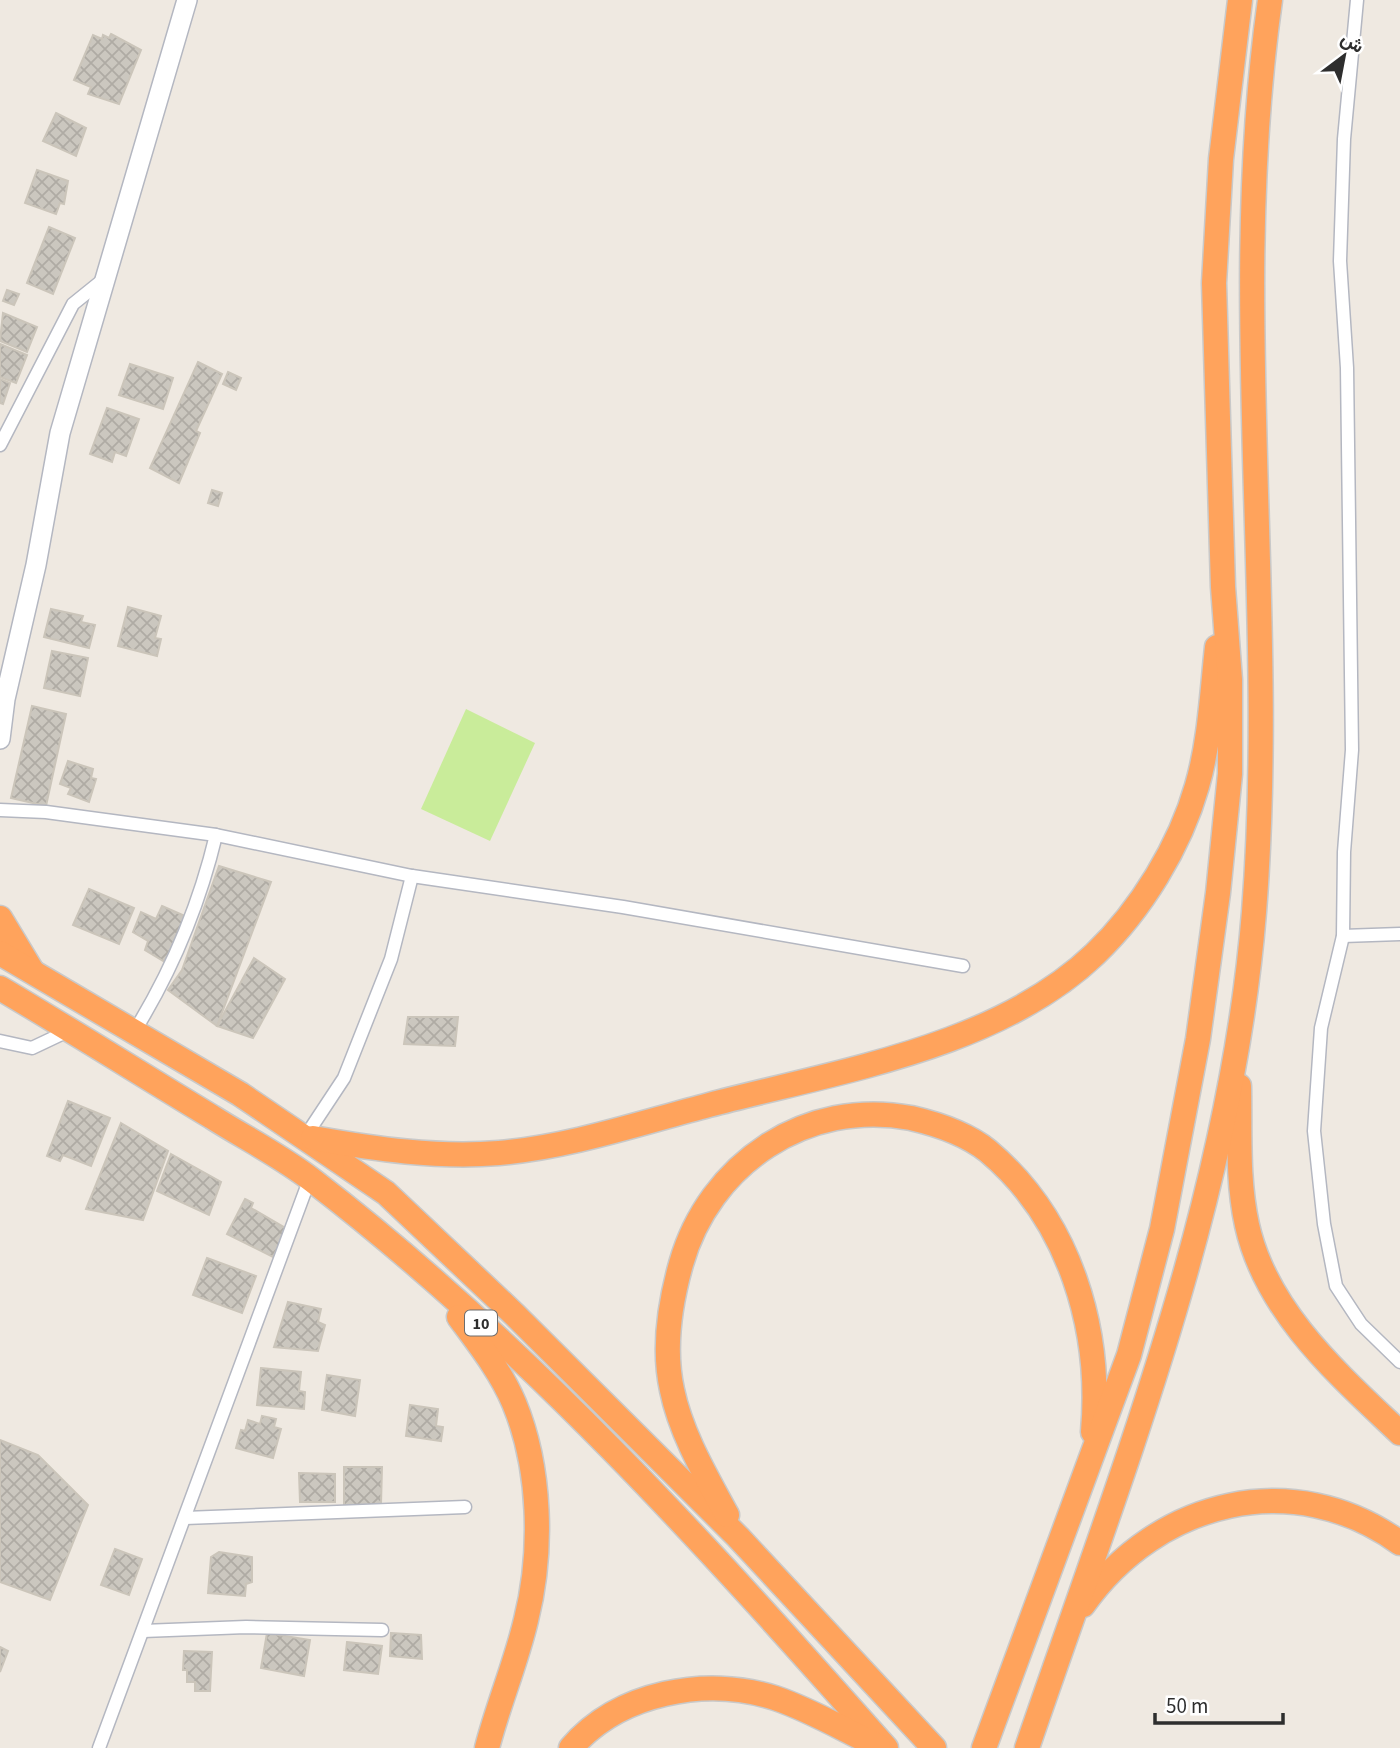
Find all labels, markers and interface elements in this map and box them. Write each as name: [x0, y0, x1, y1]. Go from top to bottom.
north arrow: [1309, 21, 1379, 91]
text: ش: [1335, 25, 1369, 60]
road number: 10: [465, 1310, 497, 1336]
scale bar: [1155, 1682, 1283, 1726]
text: 50 m: [1166, 1691, 1208, 1721]

